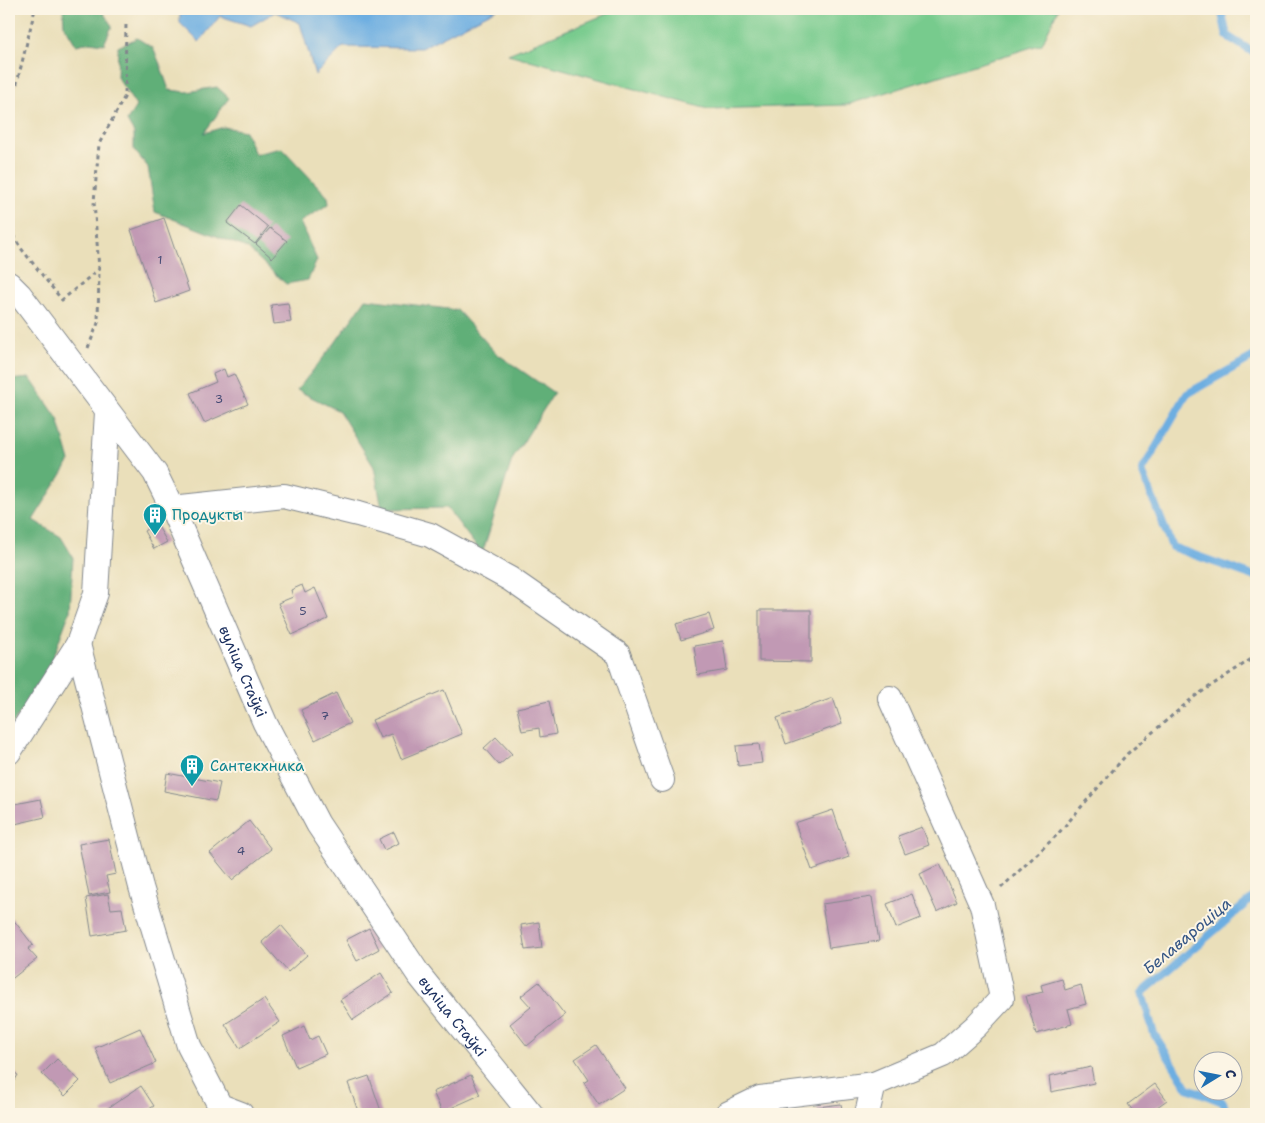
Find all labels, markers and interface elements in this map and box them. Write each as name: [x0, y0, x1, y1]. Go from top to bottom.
house number: 1: [157, 252, 163, 268]
house number: 3: [215, 391, 223, 407]
building icon: Продукты: [142, 502, 168, 536]
place label: Продукты: [172, 505, 243, 525]
house number: 5: [299, 603, 307, 619]
street label: вуліца Стаўкі: [214, 623, 271, 720]
house number: 7: [321, 708, 329, 724]
building icon: Сантекхника: [179, 753, 205, 787]
place label: Сантекхника: [210, 756, 305, 776]
house number: 4: [237, 843, 245, 859]
water label: Белавароціца: [1138, 893, 1236, 979]
street label: вуліца Стаўкі: [414, 972, 491, 1061]
north arrow: [1192, 1050, 1242, 1100]
text: С: [1221, 1068, 1240, 1080]

